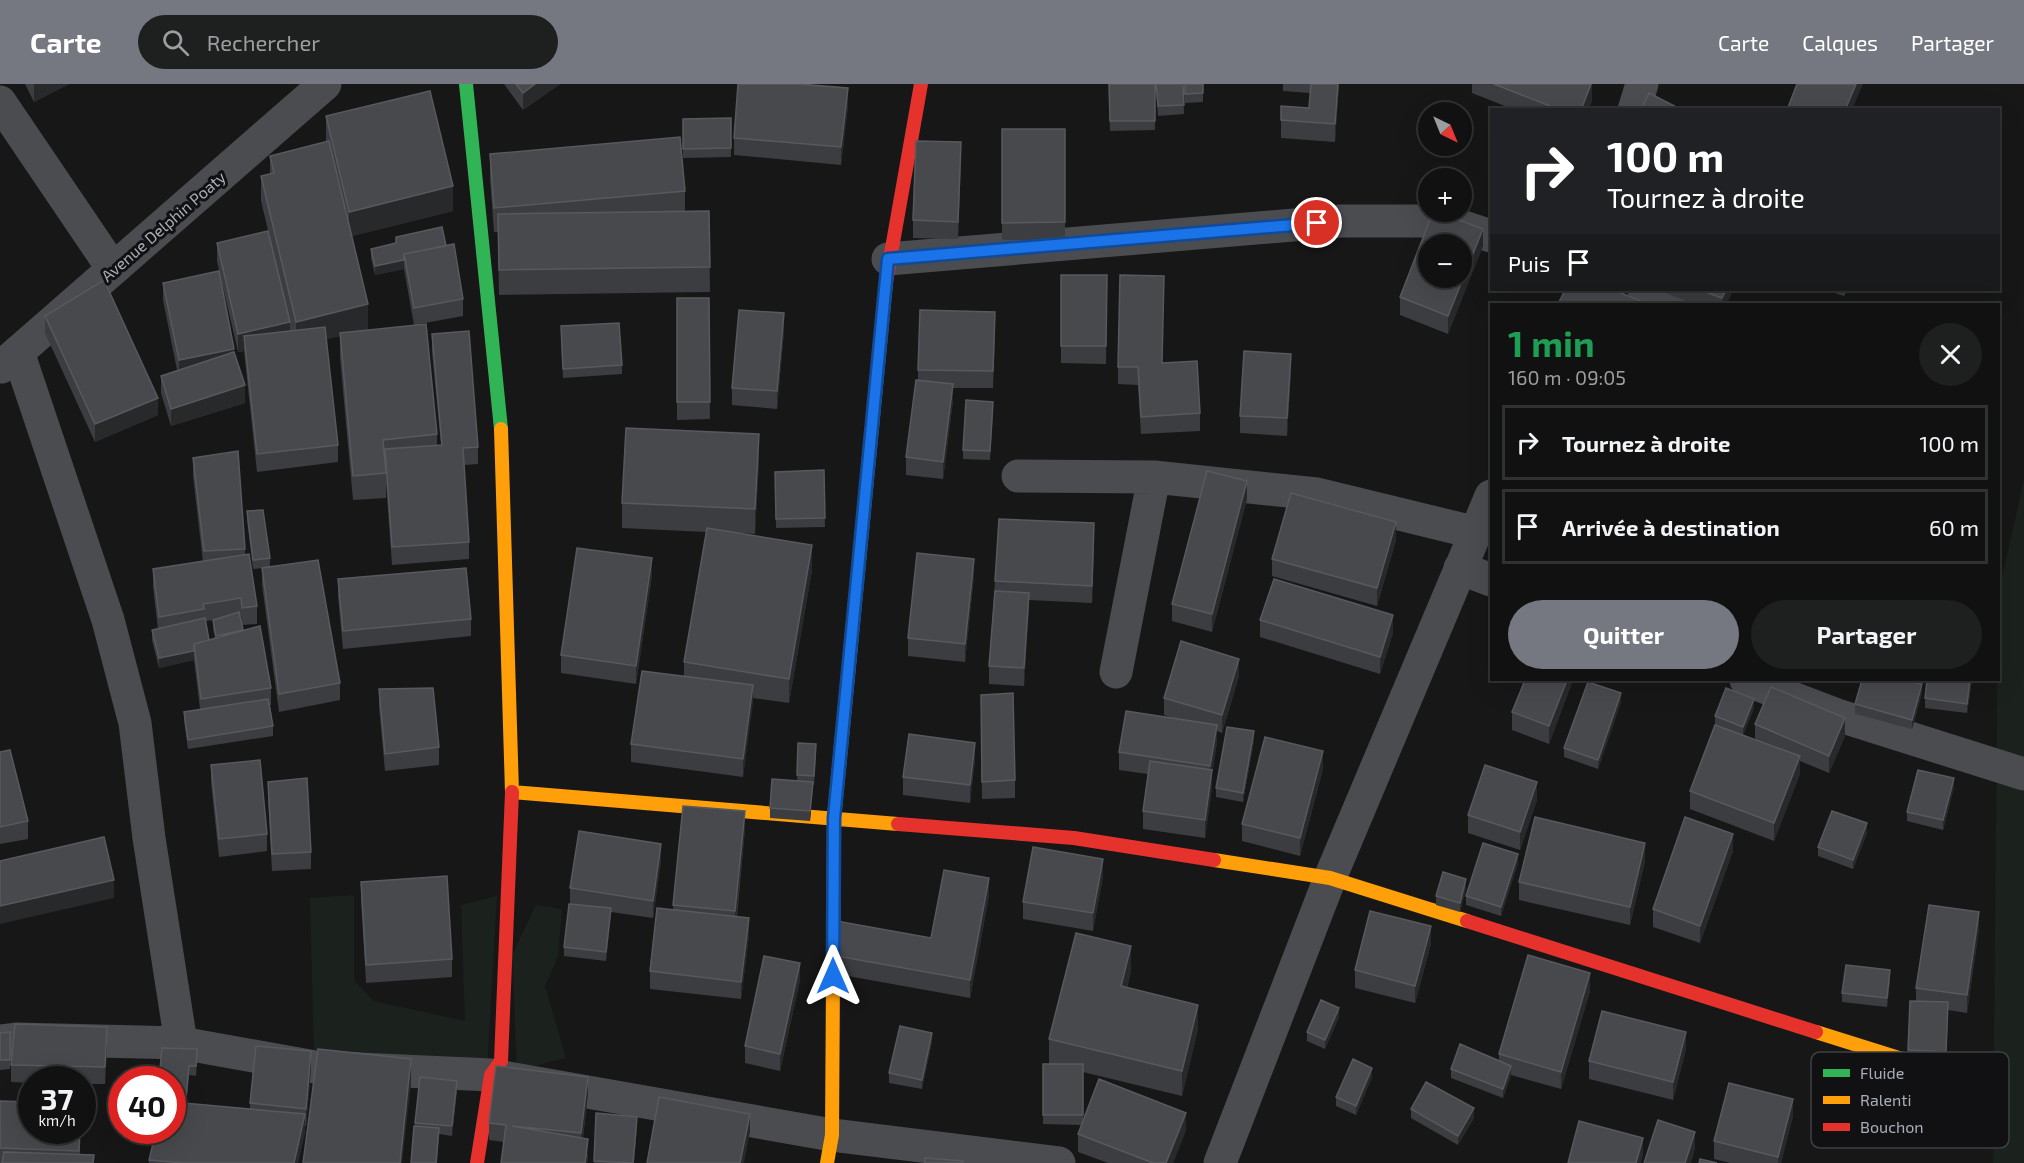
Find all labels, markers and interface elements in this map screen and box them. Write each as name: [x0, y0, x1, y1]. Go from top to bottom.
search box: [138, 15, 558, 69]
text: Carte: [30, 25, 102, 59]
icon: search: [159, 26, 192, 59]
text: Rechercher: [207, 29, 320, 55]
text: Carte: [1718, 30, 1769, 55]
text: Calques: [1802, 30, 1878, 55]
text: Partager: [1911, 30, 1994, 55]
north arrow: [1418, 102, 1472, 156]
map controls: [1418, 102, 1472, 288]
text: 100 m: [1607, 130, 1724, 180]
icon: right: [1508, 132, 1586, 210]
street label: Avenue Delphin Poaty: [97, 167, 229, 285]
button: +: [1418, 168, 1472, 222]
text: Tournez à droite: [1607, 181, 1805, 213]
pin: [1291, 197, 1342, 248]
icon: arrive: [1300, 206, 1333, 239]
button: −: [1418, 234, 1472, 288]
icon: arrive: [1562, 246, 1595, 279]
text: Puis: [1508, 250, 1550, 276]
text: 1 min: [1508, 321, 1595, 364]
button: close: [1919, 323, 1982, 386]
text: 160 m · 09:05: [1508, 365, 1626, 389]
icon: right: [1511, 426, 1544, 459]
text: Tournez à droite: [1562, 430, 1731, 456]
text: 100 m: [1920, 430, 1979, 456]
icon: arrive: [1511, 510, 1544, 543]
text: Arrivée à destination: [1562, 514, 1780, 540]
text: 60 m: [1929, 514, 1979, 540]
button: Quitter: [1508, 600, 1739, 669]
button: Partager: [1751, 600, 1982, 669]
position arrow: [801, 944, 865, 1008]
legend: [1811, 1052, 2009, 1148]
text: Fluide: [1860, 1063, 1904, 1082]
speed limit sign: 40: [108, 1066, 186, 1144]
text: 37: [41, 1080, 73, 1116]
text: Ralenti: [1860, 1090, 1911, 1109]
text: km/h: [38, 1111, 76, 1129]
text: Bouchon: [1860, 1117, 1924, 1136]

